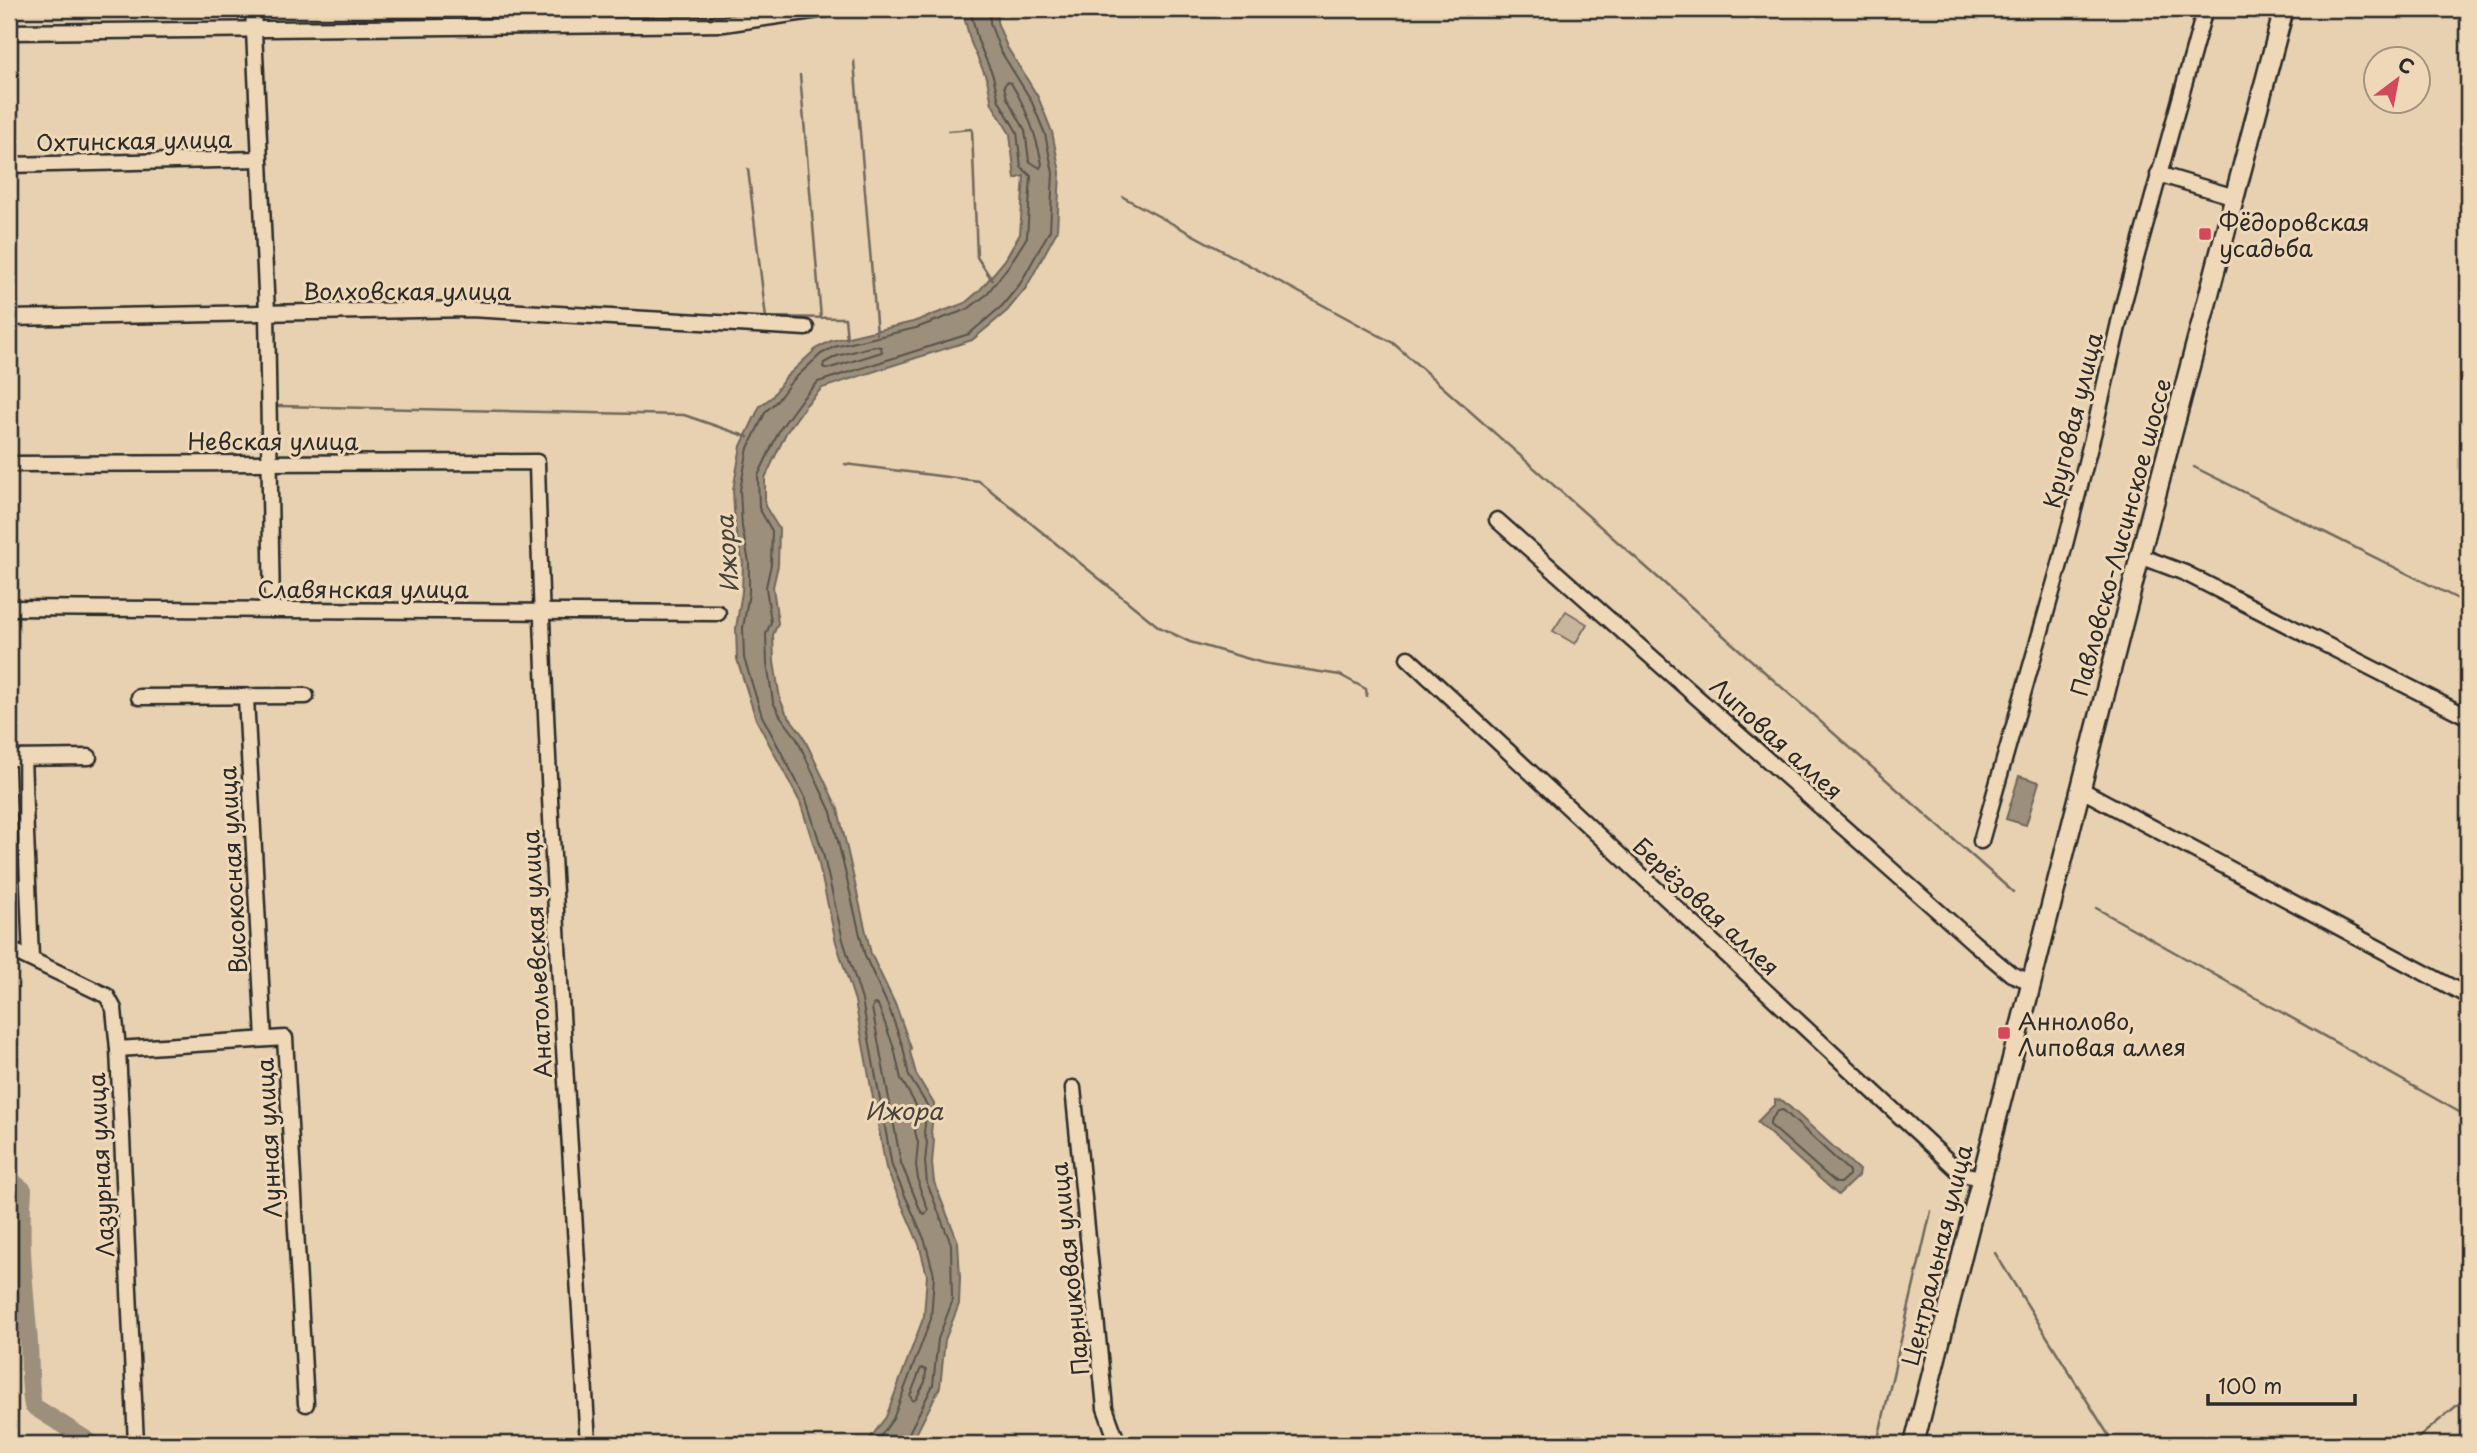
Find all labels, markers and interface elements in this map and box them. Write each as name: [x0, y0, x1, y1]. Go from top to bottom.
north arrow: [2362, 46, 2432, 116]
text: С: [2393, 49, 2420, 80]
street label: Охтинская улица: [36, 121, 233, 159]
place label: Фёдоровская усадьба: [2219, 204, 2370, 265]
marker: Фёдоровская усадьба: [2197, 226, 2213, 242]
street label: Волховская улица: [303, 273, 512, 308]
street label: Круговая улица: [2033, 328, 2111, 512]
street label: Павловско-Лисинское шоссе: [2061, 374, 2179, 700]
street label: Невская улица: [187, 423, 359, 458]
water label: Ижора: [705, 513, 747, 594]
street label: Славянская улица: [257, 571, 469, 606]
street label: Липовая аллея: [1703, 669, 1851, 807]
street label: Високосная улица: [209, 765, 255, 975]
street label: Анатольевская улица: [512, 829, 560, 1079]
street label: Берёзовая аллея: [1626, 829, 1788, 983]
place label: Аннолово, Липовая аллея: [2018, 1003, 2186, 1064]
marker: Аннолово, Липовая аллея: [1996, 1025, 2012, 1041]
street label: Лунная улица: [246, 1057, 290, 1219]
street label: Лазурная улица: [78, 1071, 122, 1258]
water label: Ижора: [865, 1092, 944, 1128]
street label: Центральная улица: [1892, 1140, 1981, 1369]
street label: Парниковая улица: [1040, 1160, 1098, 1377]
scale bar: [2208, 1362, 2354, 1406]
text: 100 m: [2218, 1369, 2282, 1401]

